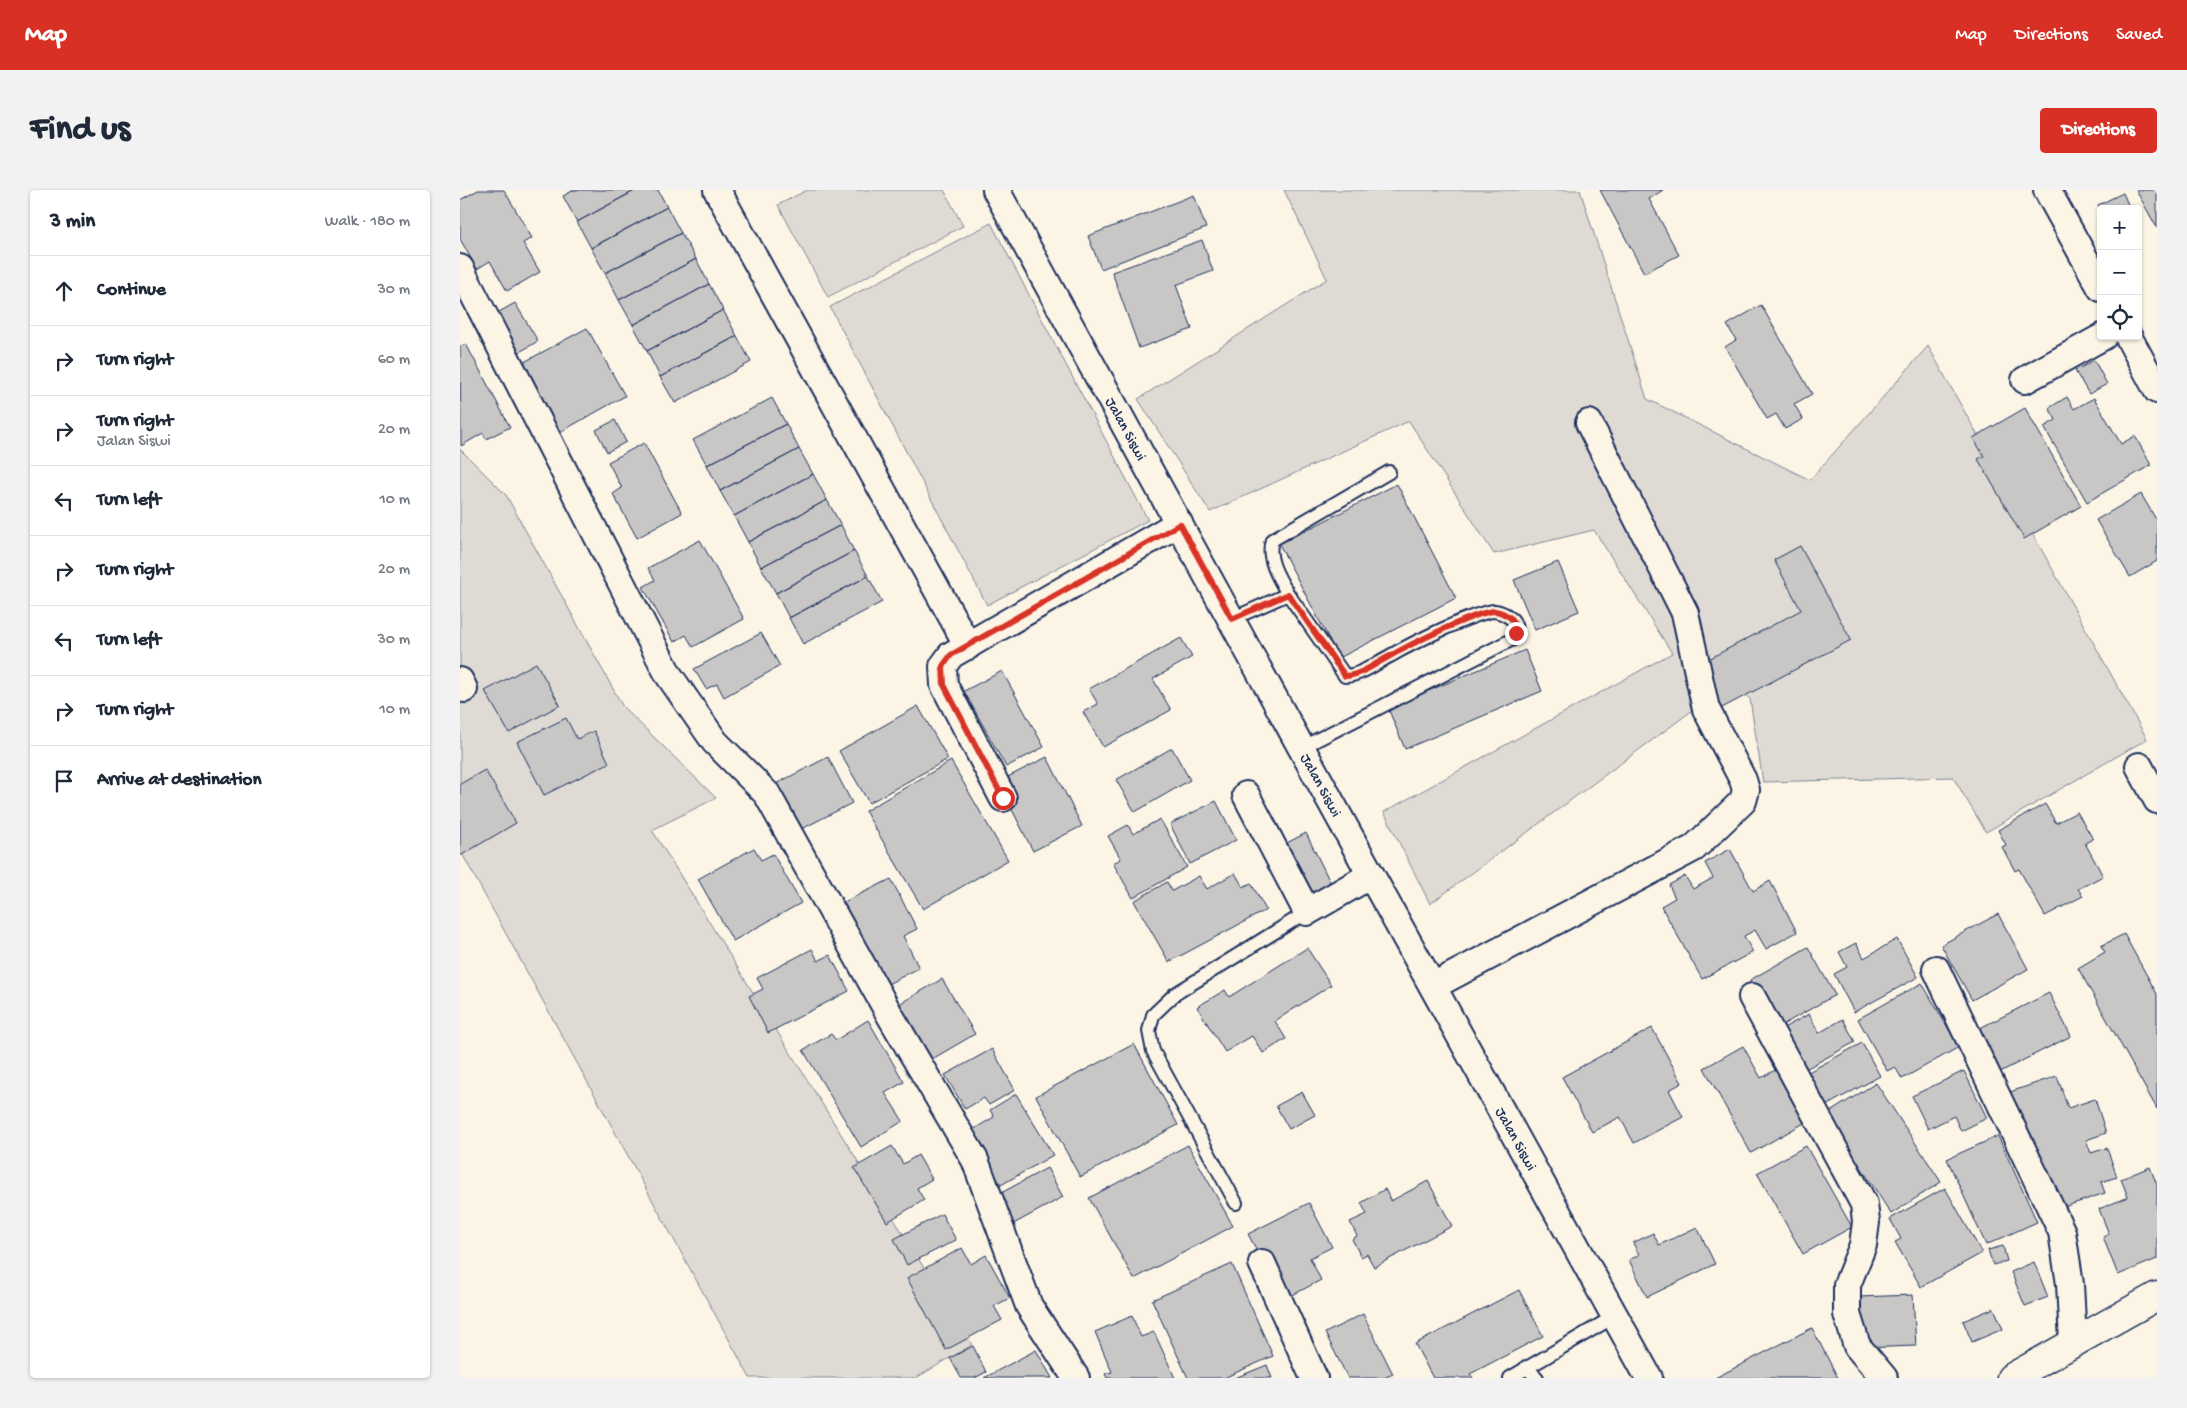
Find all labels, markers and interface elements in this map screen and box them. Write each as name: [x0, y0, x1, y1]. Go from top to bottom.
text: Map: [25, 21, 67, 50]
text: Map: [1955, 25, 1987, 46]
text: Directions: [2015, 25, 2088, 46]
text: Saved: [2116, 25, 2162, 46]
button: Directions: [2040, 108, 2157, 153]
text: Find us: [30, 110, 130, 151]
map controls: [2097, 205, 2142, 340]
button: +: [2097, 205, 2142, 250]
text: 3 min: [50, 210, 95, 235]
text: Walk · 180 m: [325, 213, 410, 232]
button: −: [2097, 250, 2142, 295]
icon: ahead: [50, 277, 78, 305]
text: Continue: [97, 279, 166, 302]
text: 30 m: [377, 281, 410, 300]
button: locate: [2097, 295, 2142, 340]
icon: right: [50, 347, 78, 375]
text: Turn right: [97, 349, 173, 372]
text: 60 m: [378, 351, 410, 370]
street label: Jalan Siswi: [1100, 395, 1149, 464]
text: Turn right: [97, 410, 173, 433]
icon: right: [50, 417, 78, 445]
text: 20 m: [378, 421, 410, 440]
text: Jalan Siswi: [97, 433, 171, 452]
icon: left: [50, 487, 78, 515]
text: Turn left: [97, 489, 161, 512]
text: 10 m: [379, 491, 410, 510]
icon: right: [50, 557, 78, 585]
text: Turn right: [97, 559, 173, 582]
text: 20 m: [378, 561, 410, 580]
route end: [1505, 622, 1528, 645]
icon: left: [50, 627, 78, 655]
text: Turn left: [97, 629, 161, 652]
text: 30 m: [377, 631, 410, 650]
icon: right: [50, 697, 78, 725]
text: Turn right: [97, 699, 173, 722]
text: 10 m: [379, 701, 410, 720]
street label: Jalan Siswi: [1295, 751, 1344, 820]
icon: arrive: [50, 767, 78, 795]
text: Arrive at destination: [97, 769, 261, 792]
route start: [992, 787, 1015, 810]
street label: Jalan Siswi: [1490, 1105, 1540, 1174]

